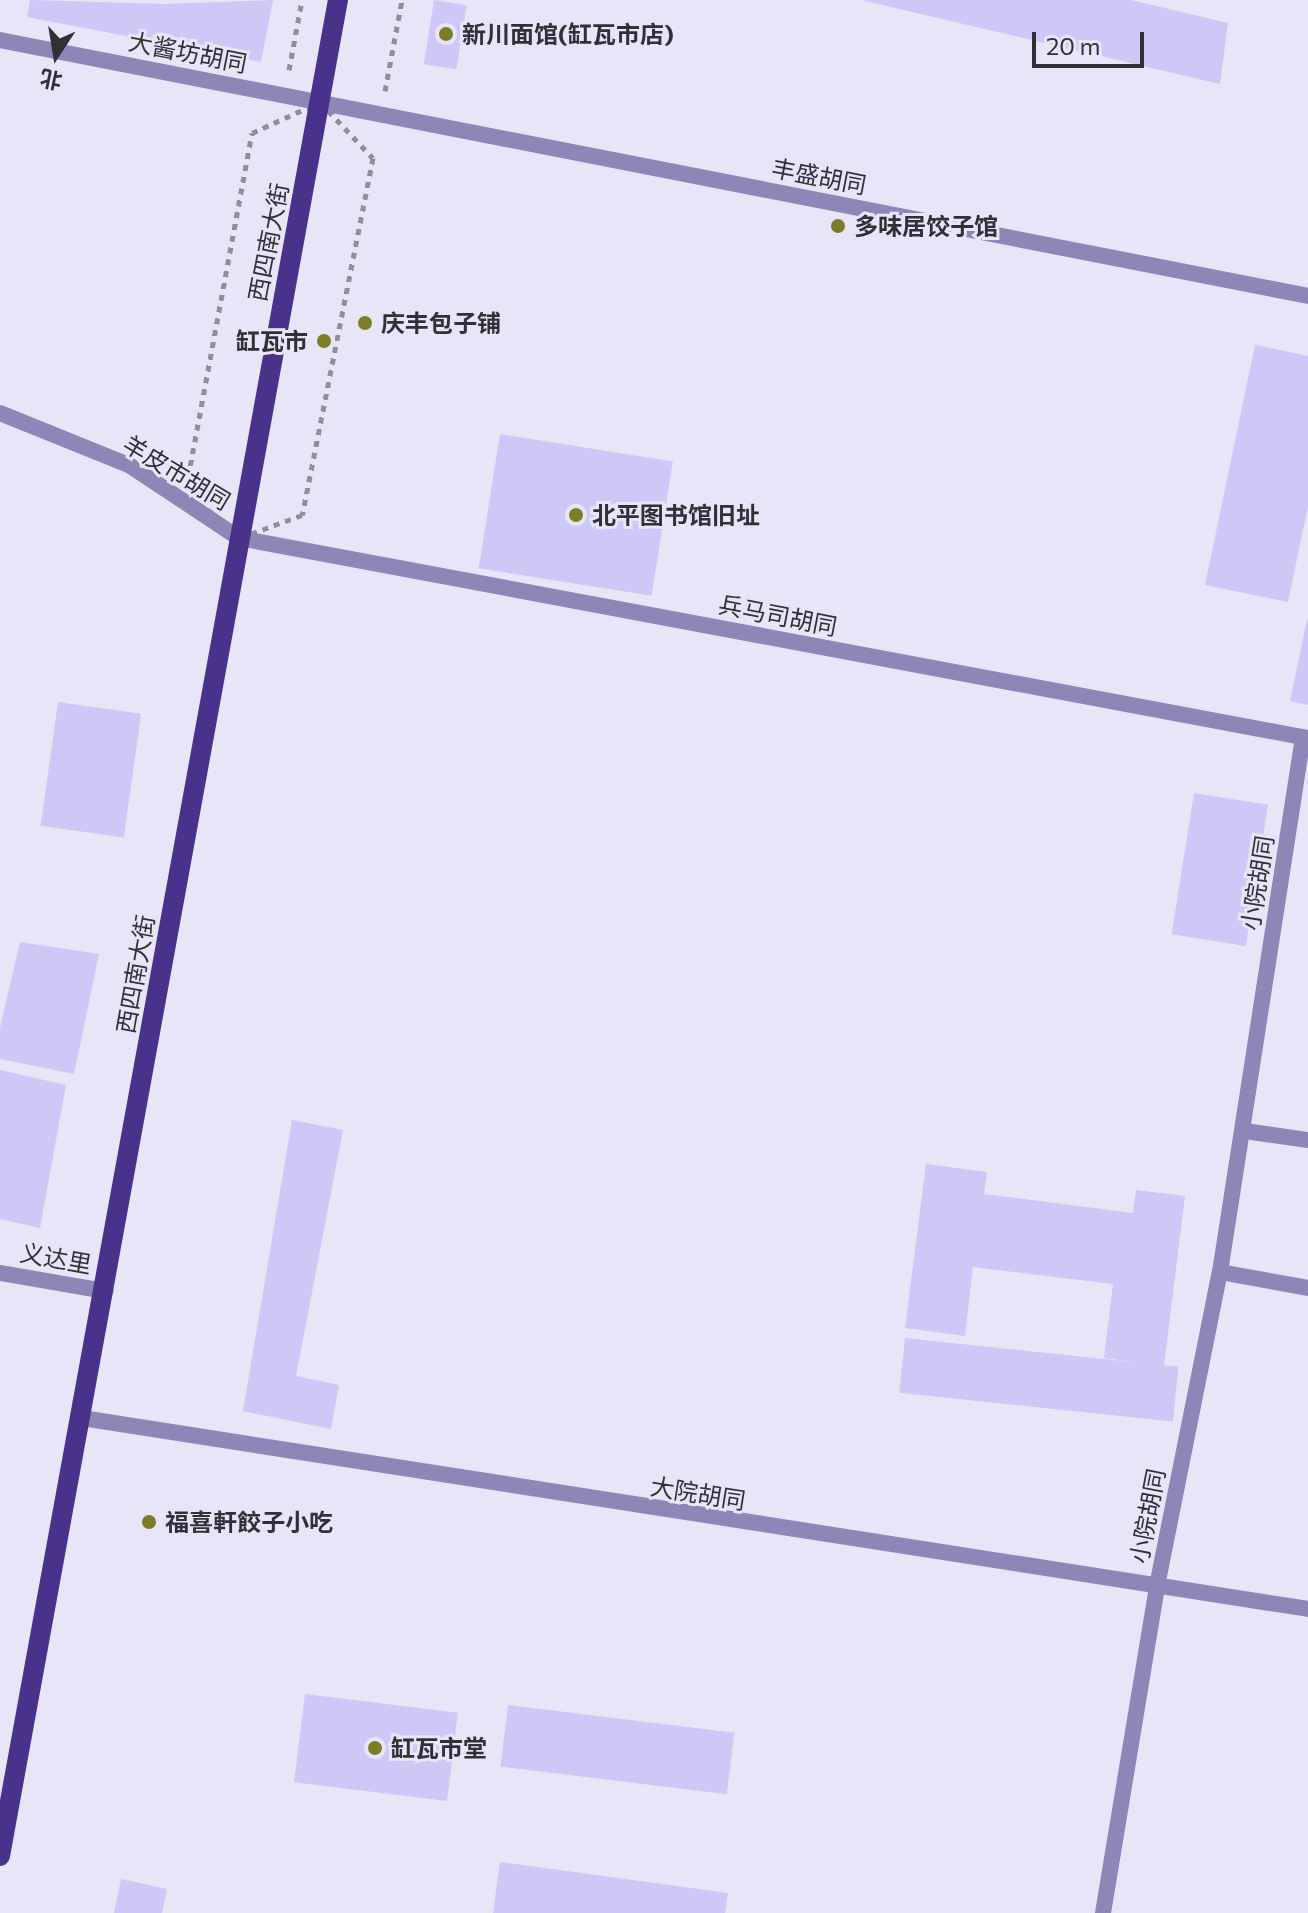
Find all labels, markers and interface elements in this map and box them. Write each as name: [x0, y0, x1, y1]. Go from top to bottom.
north arrow: [16, 16, 96, 96]
scale bar: [1036, 16, 1148, 66]
place label: 新川面馆(缸瓦市店): [462, 20, 674, 48]
marker: 新川面馆(缸瓦市店): [437, 25, 455, 43]
street label: 大酱坊胡同: [126, 26, 250, 78]
text: 20 m: [1046, 31, 1100, 60]
text: 北: [37, 64, 64, 95]
street label: 丰盛胡同: [769, 153, 869, 199]
street label: 西四南大街: [242, 180, 294, 304]
place label: 多味居饺子馆: [854, 212, 998, 240]
marker: 多味居饺子馆: [829, 217, 847, 235]
place label: 庆丰包子铺: [381, 309, 501, 337]
marker: 庆丰包子铺: [356, 314, 374, 332]
place label: 缸瓦市: [236, 327, 308, 355]
marker: 缸瓦市: [315, 332, 333, 350]
street label: 羊皮市胡同: [118, 429, 236, 515]
place label: 北平图书馆旧址: [592, 501, 760, 529]
marker: 北平图书馆旧址: [567, 506, 585, 524]
street label: 兵马司胡同: [716, 589, 840, 641]
street label: 小院胡同: [1235, 833, 1279, 933]
street label: 西四南大街: [110, 912, 160, 1036]
street label: 义达里: [18, 1238, 94, 1278]
street label: 小院胡同: [1124, 1466, 1170, 1566]
street label: 大院胡同: [648, 1471, 748, 1515]
place label: 福喜軒餃子小吃: [165, 1508, 333, 1536]
marker: 福喜軒餃子小吃: [140, 1513, 158, 1531]
place label: 缸瓦市堂: [391, 1734, 487, 1762]
marker: 缸瓦市堂: [366, 1739, 384, 1757]

